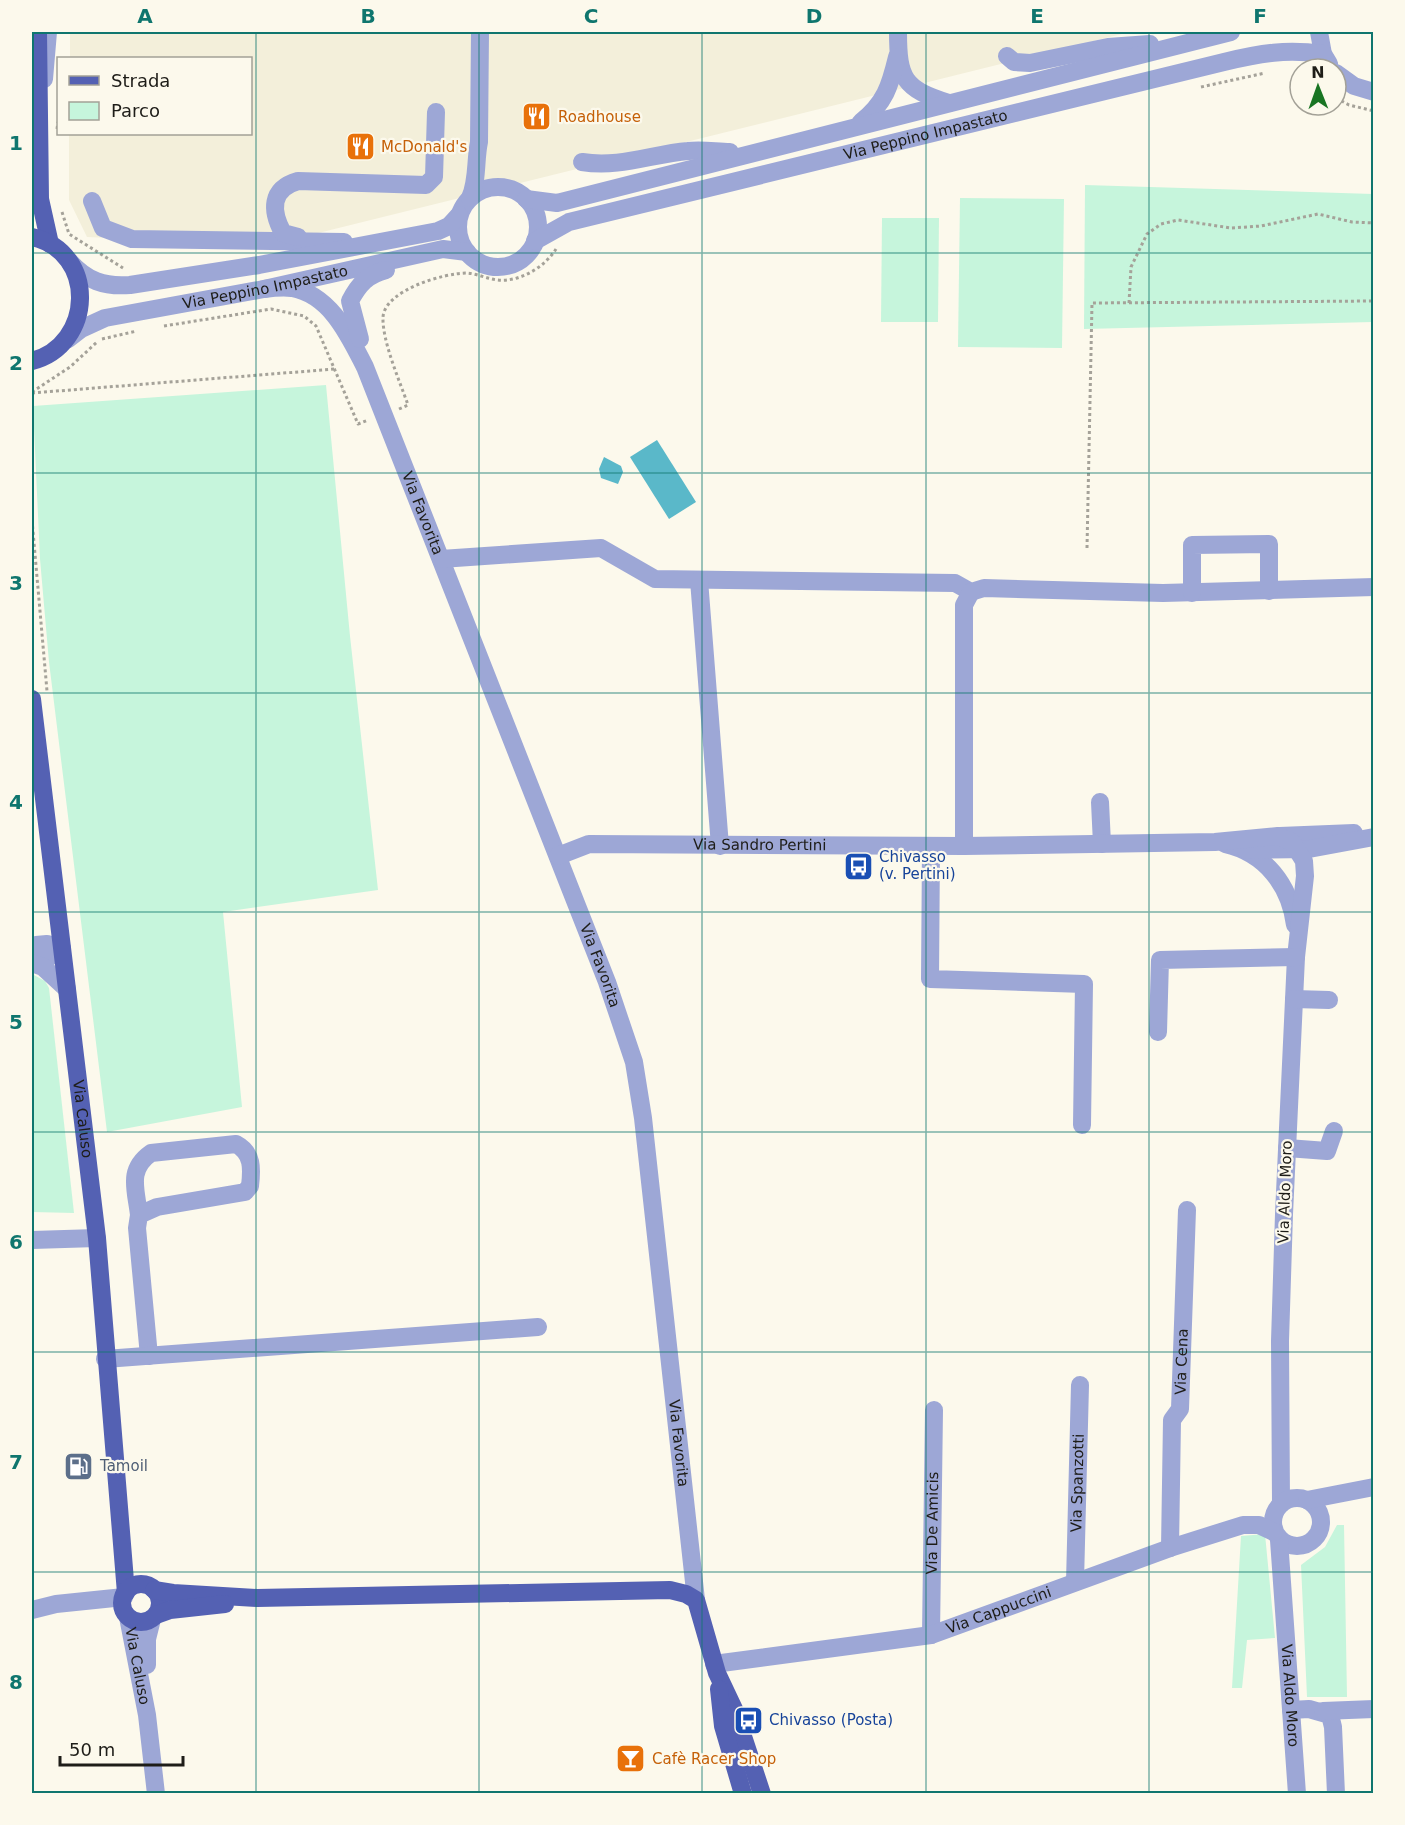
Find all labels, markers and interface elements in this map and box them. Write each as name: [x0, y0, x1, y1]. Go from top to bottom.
text: A: [137, 4, 153, 28]
text: B: [360, 4, 376, 28]
text: C: [584, 4, 598, 28]
text: D: [806, 4, 822, 28]
text: E: [1030, 4, 1044, 28]
text: F: [1253, 4, 1267, 28]
legend: [57, 57, 252, 135]
north arrow: [1288, 57, 1348, 117]
text: N: [1311, 63, 1325, 82]
text: Strada: [111, 70, 170, 91]
text: Parco: [111, 100, 160, 121]
restaurant icon: Roadhouse: [521, 101, 553, 133]
street label: Via Peppino Impastato: [842, 106, 1009, 164]
place label: Roadhouse: [558, 108, 641, 126]
text: 1: [9, 131, 23, 155]
restaurant icon: McDonald's: [344, 131, 376, 163]
place label: McDonald's: [381, 138, 467, 156]
street label: Via Peppino Impastato: [181, 262, 350, 313]
text: 2: [9, 351, 23, 375]
street label: Via Favorita: [398, 469, 447, 558]
text: 3: [9, 571, 23, 595]
text: 4: [9, 790, 23, 814]
street label: Via Sandro Pertini: [693, 836, 826, 854]
place label: Chivasso (v. Pertini): [879, 848, 956, 883]
bus stop icon: Chivasso (v. Pertini): [842, 850, 874, 882]
street label: Via Favorita: [576, 921, 624, 1010]
text: 5: [9, 1010, 23, 1034]
street label: Via Caluso: [69, 1079, 96, 1159]
street label: Via Aldo Moro: [1274, 1140, 1296, 1244]
text: 6: [9, 1230, 23, 1254]
street label: Via Cena: [1172, 1328, 1192, 1395]
street label: Via Favorita: [665, 1398, 693, 1488]
street label: Via Spanzotti: [1067, 1433, 1088, 1533]
text: 7: [9, 1450, 23, 1474]
fuel station icon: Tamoil: [63, 1450, 95, 1482]
place label: Tamoil: [99, 1457, 148, 1475]
street label: Via De Amicis: [923, 1471, 942, 1575]
street label: Via Cappuccini: [944, 1583, 1054, 1638]
street label: Via Caluso: [121, 1626, 154, 1706]
street label: Via Aldo Moro: [1277, 1644, 1303, 1748]
text: 8: [9, 1670, 23, 1694]
bus stop icon: Chivasso (Posta): [732, 1704, 764, 1736]
place label: Chivasso (Posta): [769, 1711, 893, 1729]
scale bar: [60, 1729, 183, 1767]
text: 50 m: [69, 1739, 115, 1760]
bar icon: Cafè Racer Shop: [615, 1743, 647, 1775]
place label: Cafè Racer Shop: [652, 1750, 776, 1768]

